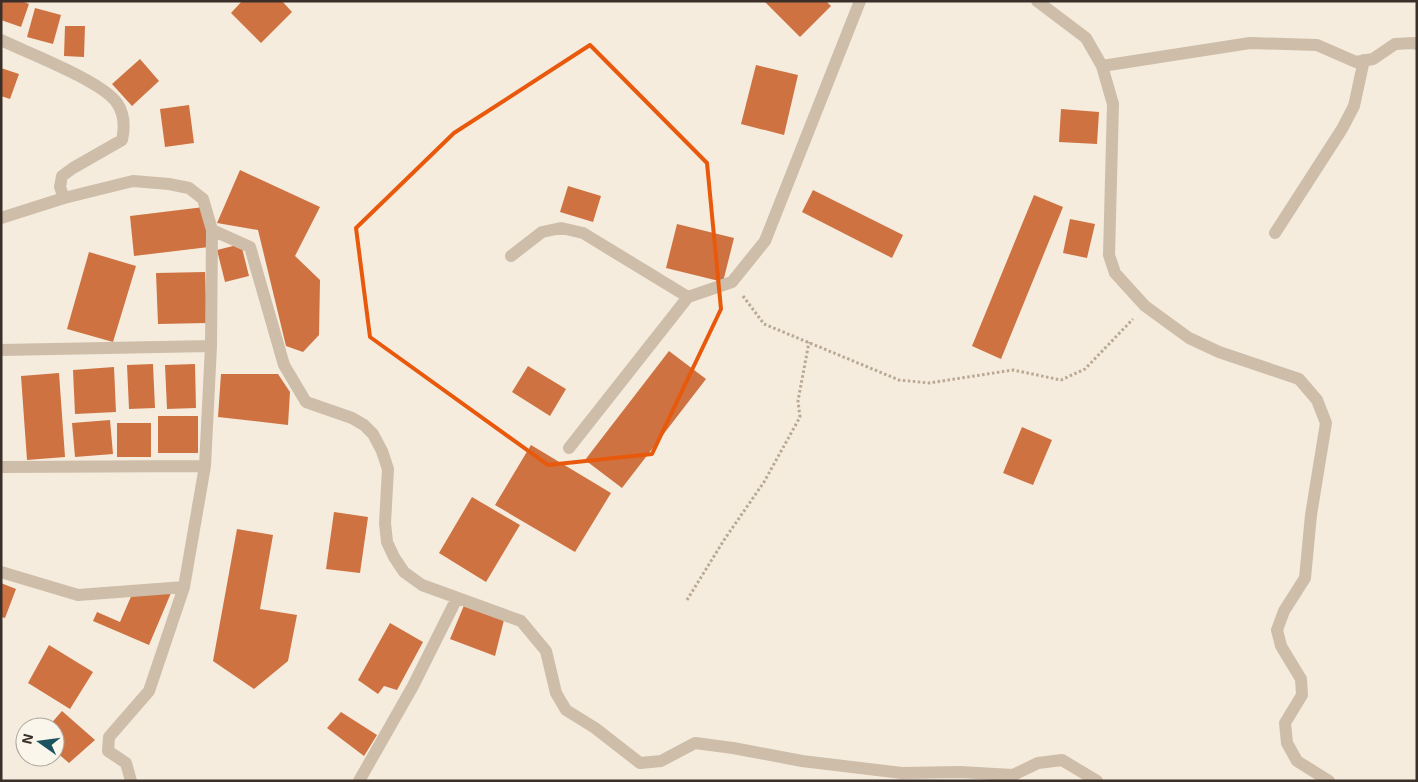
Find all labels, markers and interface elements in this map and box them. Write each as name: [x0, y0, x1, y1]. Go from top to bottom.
north arrow: [15, 717, 65, 767]
text: N: [17, 732, 36, 746]

